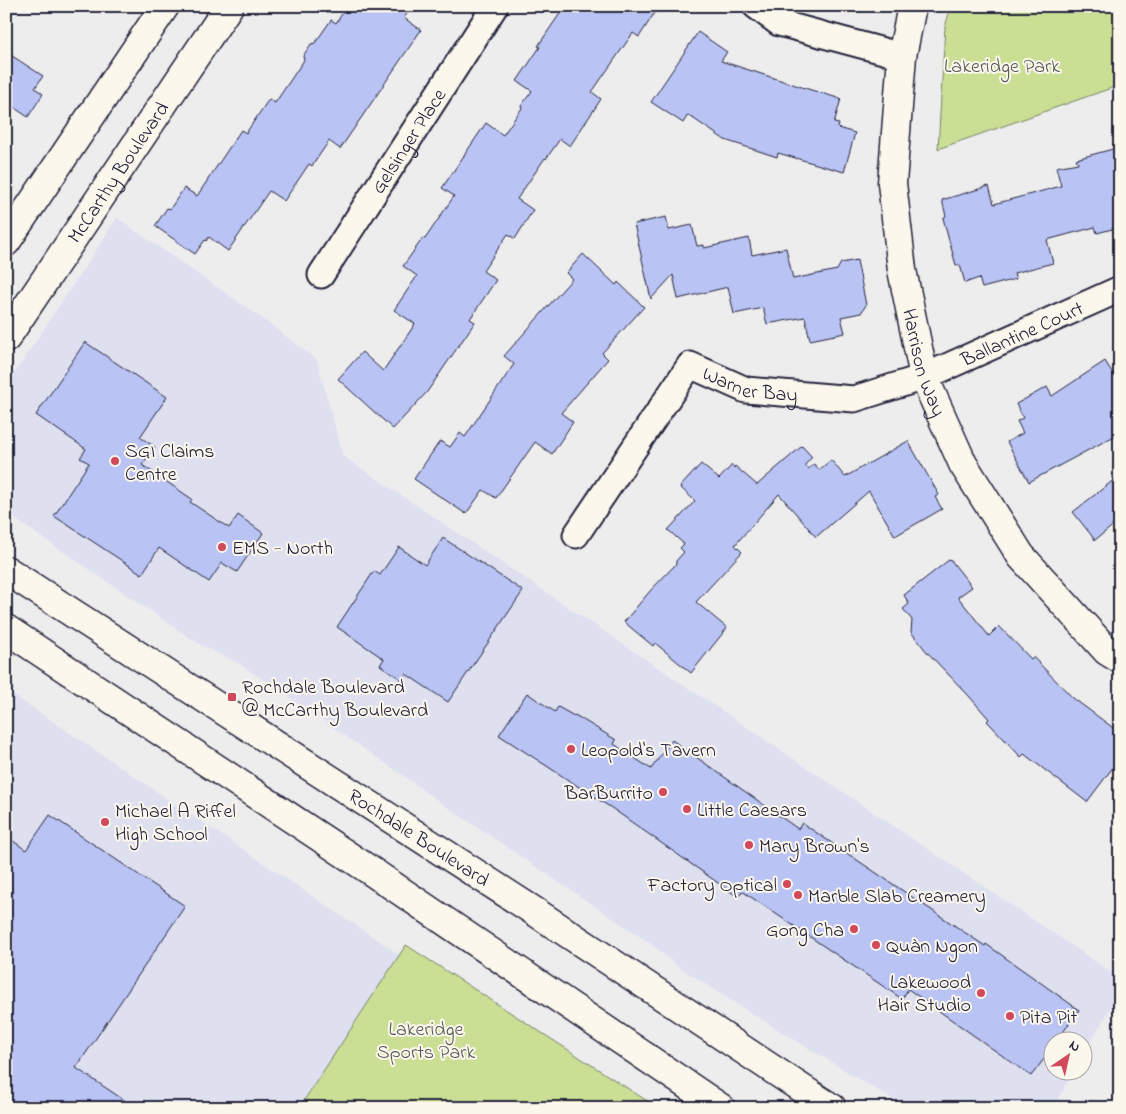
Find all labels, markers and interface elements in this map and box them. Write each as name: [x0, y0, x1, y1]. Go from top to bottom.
park label: Lakeridge Park: [944, 53, 1060, 83]
street label: Gelsinger Place: [365, 84, 455, 200]
street label: McCarthy Boulevard: [62, 97, 178, 250]
street label: Ballantine Court: [956, 295, 1089, 376]
street label: Harrison Way: [893, 306, 952, 422]
street label: Warner Bay: [697, 360, 799, 411]
place label: SGI Claims Centre: [125, 438, 215, 490]
marker: SGI Claims Centre: [109, 455, 121, 467]
place label: EMS - North: [232, 535, 333, 564]
marker: EMS - North: [216, 541, 228, 553]
place label: Rochdale Boulevard @ McCarthy Boulevard: [242, 674, 428, 726]
marker: Rochdale Boulevard @ McCarthy Boulevard: [226, 691, 238, 703]
place label: Leopold's Tavern: [581, 737, 716, 766]
marker: Leopold's Tavern: [565, 743, 577, 755]
place label: BarBurrito: [564, 780, 653, 809]
street label: Rochdale Boulevard: [342, 783, 494, 895]
marker: BarBurrito: [657, 786, 669, 798]
place label: Little Caesars: [697, 797, 807, 826]
place label: Michael A Riffel High School: [115, 798, 236, 851]
marker: Little Caesars: [681, 803, 693, 815]
marker: Michael A Riffel High School: [99, 816, 111, 828]
place label: Mary Brown's: [759, 833, 870, 862]
marker: Mary Brown's: [743, 839, 755, 851]
place label: Factory Optical: [647, 872, 777, 901]
marker: Factory Optical: [781, 878, 793, 890]
place label: Marble Slab Creamery: [808, 883, 986, 912]
marker: Marble Slab Creamery: [792, 889, 804, 901]
place label: Gong Cha: [766, 917, 844, 947]
marker: Gong Cha: [848, 923, 860, 935]
place label: Quàn Ngon: [886, 933, 978, 963]
marker: Quàn Ngon: [870, 939, 882, 951]
place label: Lakewood Hair Studio: [878, 969, 971, 1021]
marker: Lakewood Hair Studio: [975, 987, 987, 999]
place label: Pita Pit: [1020, 1004, 1077, 1033]
marker: Pita Pit: [1004, 1010, 1016, 1022]
park label: Lakeridge Sports Park: [377, 1016, 475, 1068]
north arrow: [1044, 1032, 1094, 1082]
text: N: [1065, 1035, 1084, 1058]

